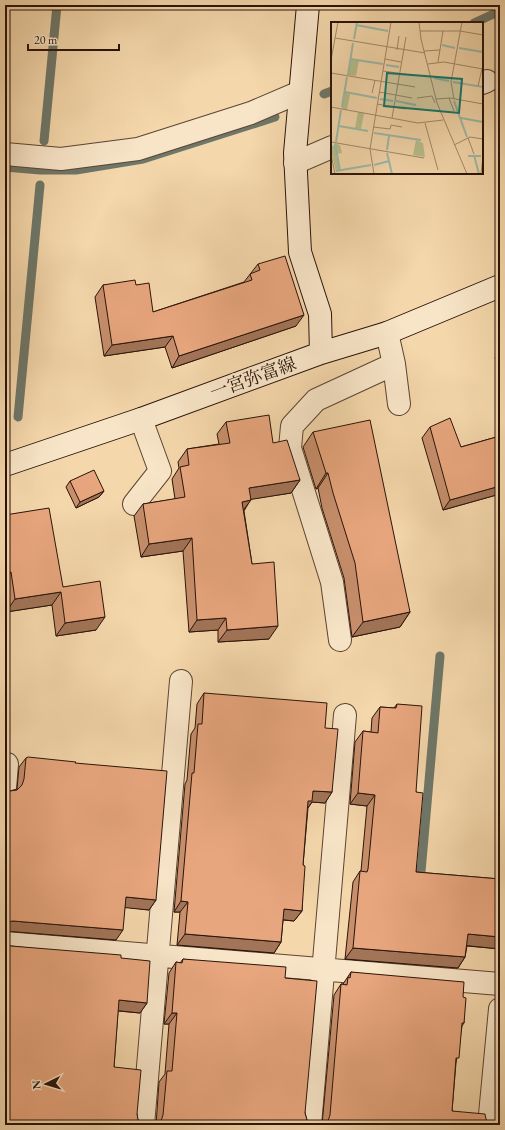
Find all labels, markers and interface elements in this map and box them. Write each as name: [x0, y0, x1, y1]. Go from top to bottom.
inset map: [331, 22, 483, 174]
scale bar: [28, 26, 119, 52]
text: 20 m: [34, 32, 58, 48]
street label: 一宮弥富線: [207, 351, 299, 404]
north arrow: [26, 1064, 66, 1104]
text: N: [29, 1080, 43, 1090]

